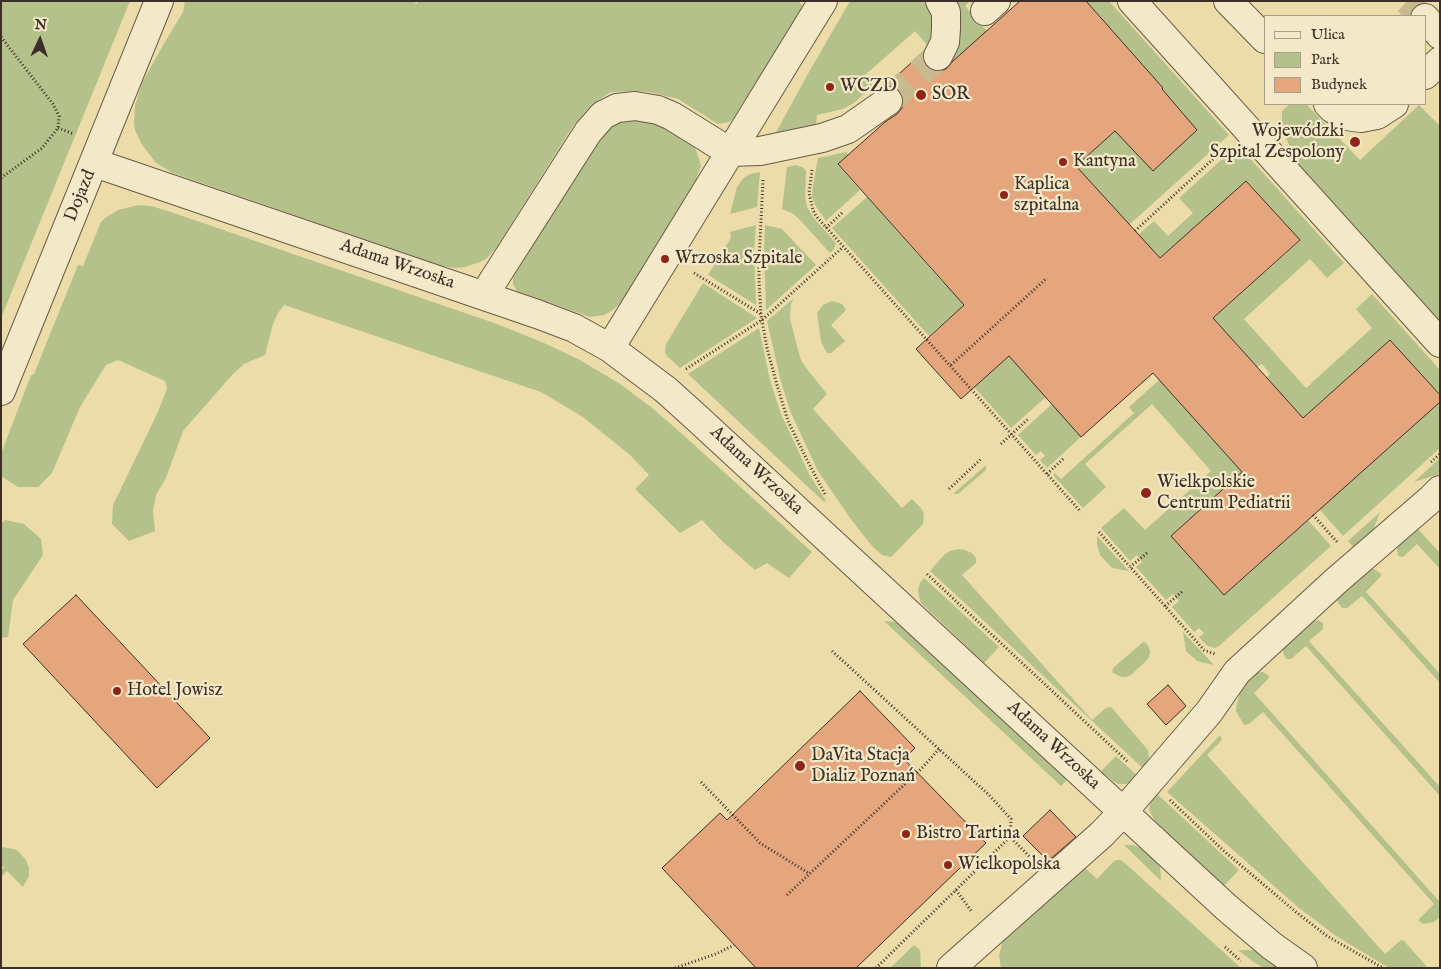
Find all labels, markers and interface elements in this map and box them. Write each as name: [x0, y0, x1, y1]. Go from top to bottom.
north arrow: [15, 15, 65, 65]
legend: [1264, 15, 1426, 105]
text: N: [34, 16, 47, 34]
text: Ulica: [1311, 25, 1345, 44]
text: Park: [1311, 50, 1340, 69]
text: Budynek: [1311, 75, 1367, 94]
place label: WCZD: [840, 76, 897, 98]
marker: WCZD: [824, 81, 836, 93]
place label: SOR: [932, 84, 970, 106]
marker: SOR: [914, 88, 928, 102]
place label: Wojewódzki Szpital Zespolony: [1210, 121, 1344, 163]
marker: Wojewódzki Szpital Zespolony: [1348, 135, 1362, 149]
place label: Kantyna: [1073, 151, 1136, 173]
marker: Kantyna: [1057, 156, 1069, 168]
street label: Dojazd: [61, 167, 101, 225]
place label: Kaplica szpitalna: [1014, 174, 1079, 216]
marker: Kaplica szpitalna: [998, 189, 1010, 201]
street label: Adama Wrzoska: [337, 235, 457, 295]
place label: Wrzoska Szpitale: [675, 248, 803, 270]
marker: Wrzoska Szpitale: [659, 253, 671, 265]
street label: Adama Wrzoska: [705, 422, 807, 520]
place label: Wielkpolskie Centrum Pediatrii: [1157, 472, 1291, 514]
marker: Wielkpolskie Centrum Pediatrii: [1139, 486, 1153, 500]
place label: Hotel Jowisz: [127, 680, 223, 702]
marker: Hotel Jowisz: [111, 685, 123, 697]
street label: Adama Wrzoska: [1002, 697, 1104, 795]
place label: DaVita Stacja Dializ Poznań: [811, 745, 915, 788]
marker: DaVita Stacja Dializ Poznań: [793, 759, 807, 773]
place label: Bistro Tartina: [916, 823, 1020, 845]
marker: Bistro Tartina: [900, 828, 912, 840]
place label: Wielkopolska: [958, 854, 1060, 876]
marker: Wielkopolska: [942, 859, 954, 871]

